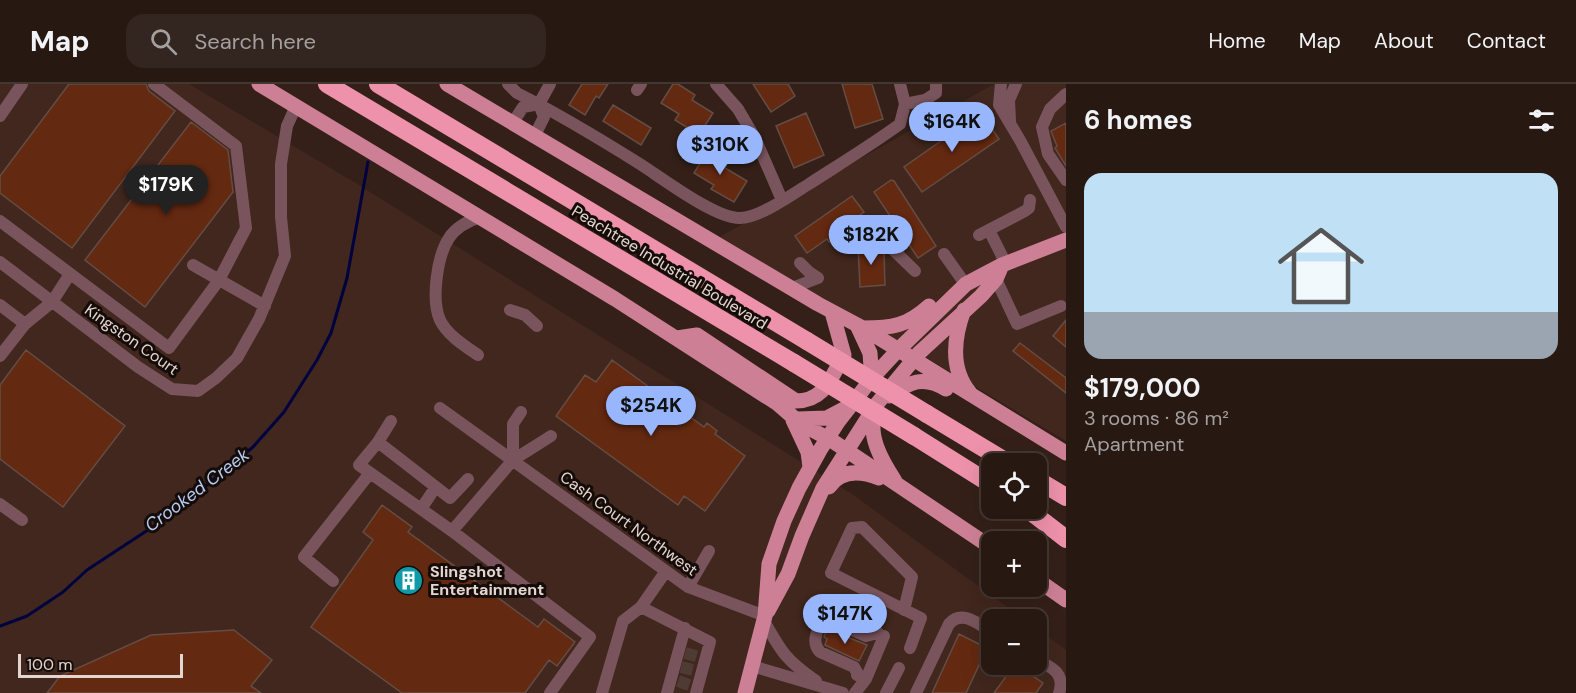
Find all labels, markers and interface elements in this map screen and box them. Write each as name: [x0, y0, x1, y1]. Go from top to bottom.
search box: [126, 14, 546, 68]
text: Map: [30, 23, 90, 60]
icon: search: [147, 25, 180, 58]
text: Search here: [195, 27, 316, 56]
text: Home: [1208, 27, 1266, 55]
text: Map: [1299, 27, 1341, 55]
text: About: [1374, 27, 1434, 55]
text: Contact: [1467, 27, 1546, 55]
pin: $164K: [910, 102, 994, 153]
text: 6 homes: [1084, 103, 1192, 137]
icon: filters: [1525, 104, 1558, 137]
text: $164K: [923, 108, 981, 134]
pin: $310K: [678, 125, 762, 176]
text: $310K: [691, 131, 749, 157]
pin: $179K: [124, 165, 208, 216]
text: $179K: [138, 171, 194, 197]
street label: Peachtree Industrial Boulevard: [568, 201, 771, 334]
icon: home: [1267, 212, 1375, 320]
pin: $182K: [829, 215, 913, 266]
text: $182K: [843, 221, 899, 247]
street label: Kingston Court: [81, 299, 183, 380]
text: $179,000: [1084, 371, 1201, 405]
pin: $254K: [609, 386, 693, 437]
text: $254K: [620, 392, 682, 418]
text: 3 rooms · 86 m²: [1084, 405, 1229, 431]
text: Apartment: [1084, 431, 1184, 457]
water label: Crooked Creek: [140, 442, 255, 537]
map controls: [981, 453, 1047, 675]
button: locate: [981, 453, 1047, 519]
street label: Cash Court Northwest: [556, 466, 702, 580]
button: +: [981, 531, 1047, 597]
place label: Slingshot Entertainment: [430, 561, 544, 600]
building icon: Slingshot Entertainment: [393, 564, 425, 596]
pin: $147K: [803, 594, 887, 645]
text: $147K: [817, 600, 873, 626]
button: −: [981, 609, 1047, 675]
scale bar: [18, 651, 183, 678]
text: 100 m: [27, 654, 72, 675]

